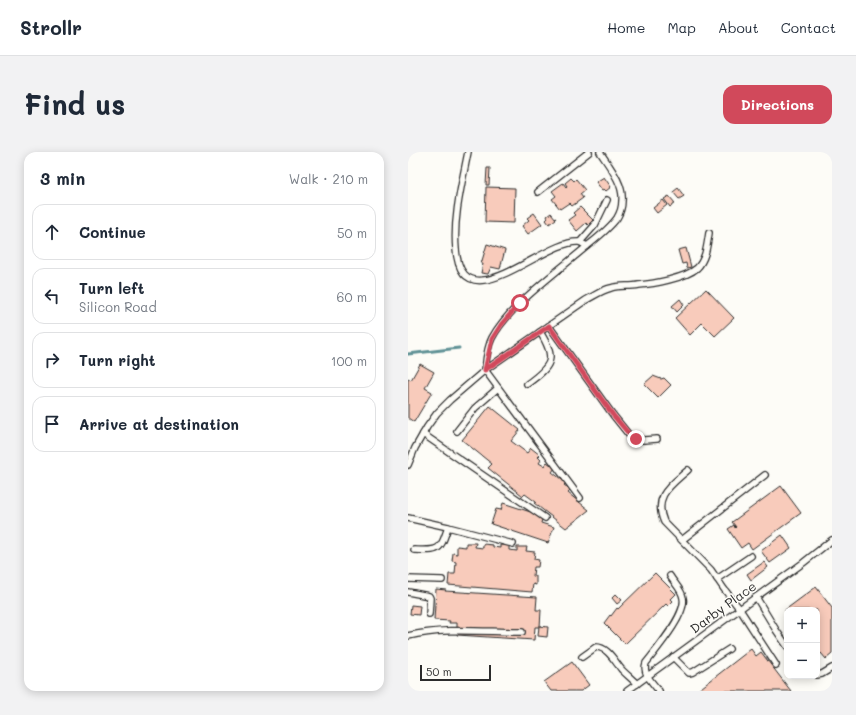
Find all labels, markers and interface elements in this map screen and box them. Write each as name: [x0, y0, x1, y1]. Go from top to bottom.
text: Strollr: [20, 15, 82, 40]
text: Home: [607, 18, 645, 37]
text: Map: [667, 18, 696, 37]
text: About: [718, 18, 759, 37]
text: Contact: [781, 18, 836, 37]
button: Directions: [723, 85, 832, 124]
text: Find us: [24, 86, 125, 122]
text: 3 min: [40, 167, 85, 189]
text: Walk · 210 m: [289, 170, 368, 187]
icon: ahead: [41, 221, 63, 243]
text: Continue: [79, 222, 146, 242]
text: 50 m: [337, 224, 367, 241]
text: Turn left: [79, 278, 144, 298]
icon: left: [41, 285, 63, 307]
text: 60 m: [337, 288, 367, 305]
route start: [511, 294, 529, 312]
text: Silicon Road: [79, 298, 157, 315]
icon: right: [41, 349, 63, 371]
text: Turn right: [79, 350, 156, 370]
text: 100 m: [331, 352, 367, 369]
icon: arrive: [41, 413, 63, 435]
text: Arrive at destination: [79, 414, 239, 434]
route end: [627, 430, 645, 448]
street label: Darby Place: [686, 577, 759, 636]
map controls: [784, 607, 820, 679]
button: +: [784, 607, 820, 643]
button: −: [784, 643, 820, 679]
scale bar: [420, 663, 491, 682]
text: 50 m: [426, 664, 452, 679]

